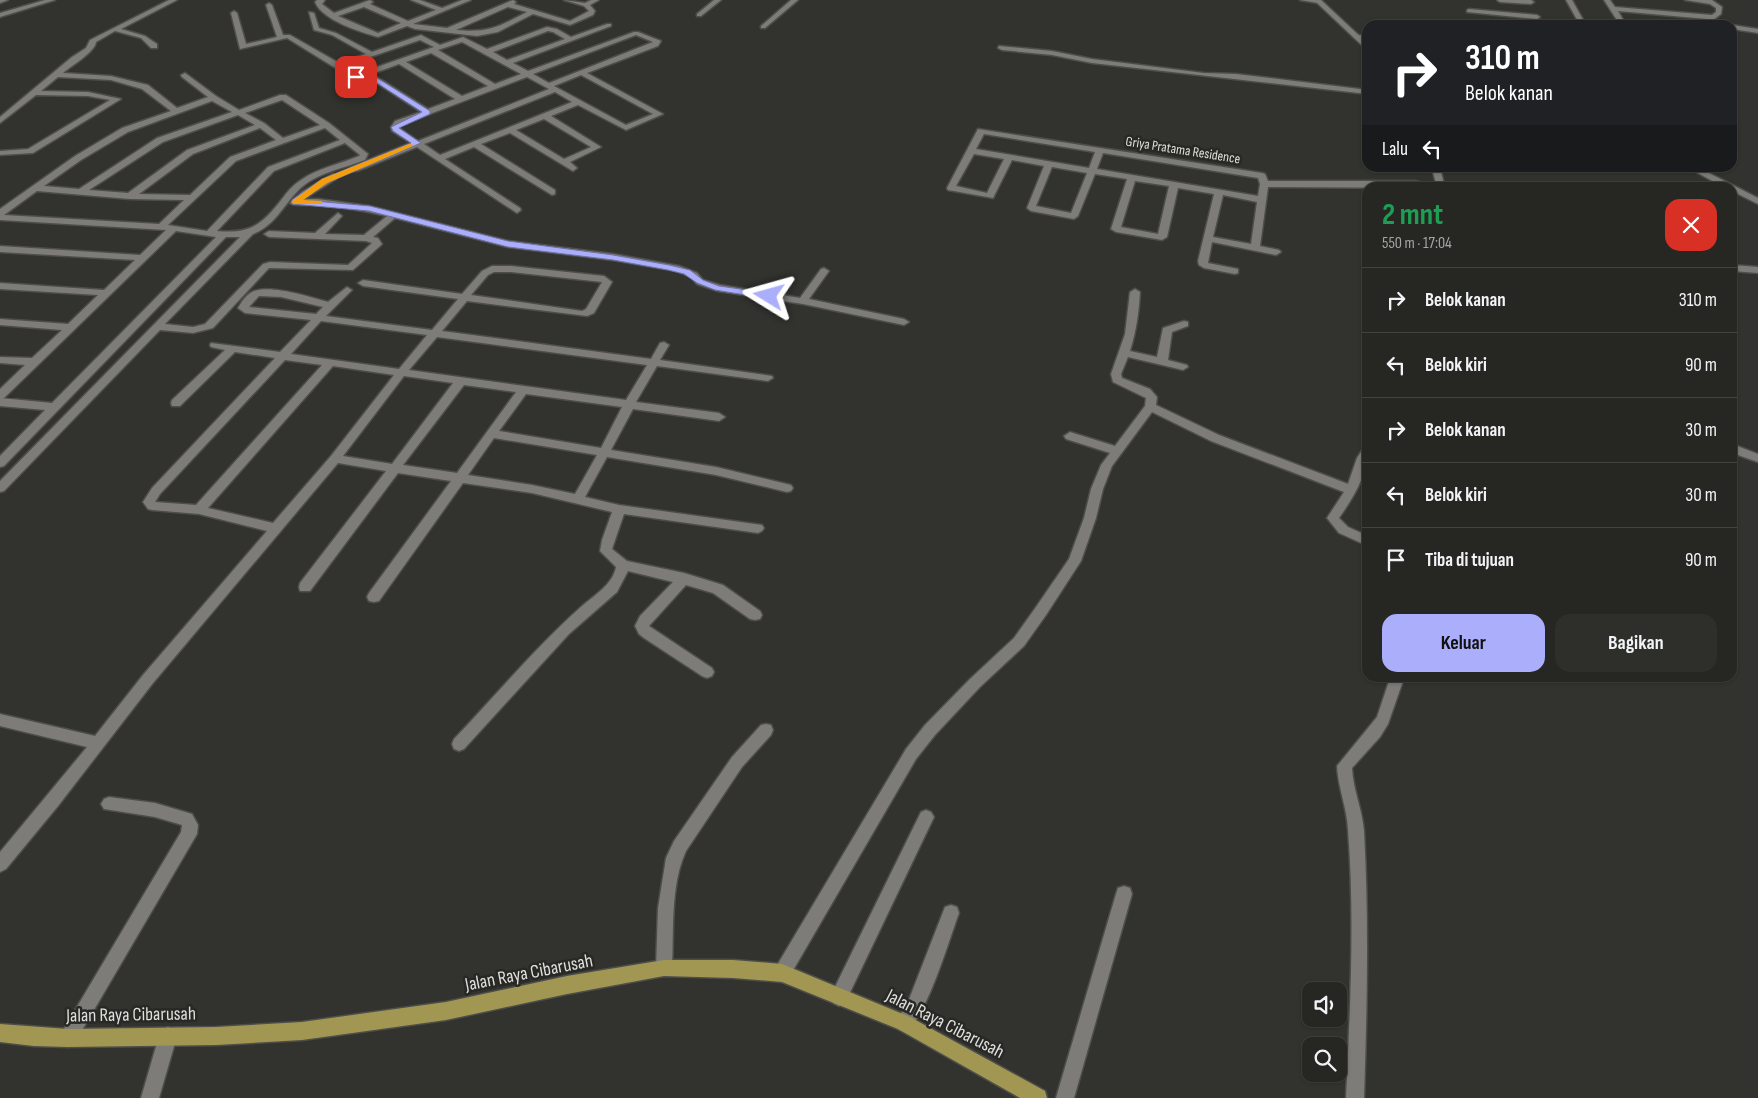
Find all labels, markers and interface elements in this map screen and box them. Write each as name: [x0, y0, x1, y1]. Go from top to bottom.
text: 310 m: [1465, 37, 1540, 80]
icon: right: [1382, 40, 1447, 105]
pin: [335, 56, 377, 98]
icon: arrive: [342, 63, 370, 91]
text: Belok kanan: [1465, 80, 1553, 107]
street label: Griya Pratama Residence: [1124, 133, 1242, 167]
icon: left: [1418, 135, 1446, 163]
text: Lalu: [1382, 138, 1408, 161]
text: 2 mnt: [1382, 197, 1443, 233]
button: close: [1665, 199, 1717, 251]
text: 550 m · 17:04: [1382, 234, 1452, 253]
position arrow: [742, 269, 794, 321]
icon: right: [1382, 286, 1410, 314]
text: Belok kanan: [1425, 289, 1506, 312]
text: 310 m: [1679, 289, 1717, 312]
icon: left: [1382, 351, 1410, 379]
text: Belok kiri: [1425, 354, 1487, 377]
text: 90 m: [1685, 354, 1717, 377]
icon: right: [1382, 416, 1410, 444]
text: Belok kanan: [1425, 419, 1506, 442]
text: 30 m: [1685, 419, 1717, 442]
icon: left: [1382, 481, 1410, 509]
text: Belok kiri: [1425, 484, 1487, 507]
text: 30 m: [1685, 484, 1717, 507]
icon: arrive: [1382, 546, 1410, 574]
text: Tiba di tujuan: [1425, 549, 1514, 572]
text: 90 m: [1685, 549, 1717, 572]
button: Keluar: [1382, 614, 1545, 672]
button: Bagikan: [1555, 614, 1717, 672]
street label: Jalan Raya Cibarusah: [462, 949, 595, 997]
map controls: [1302, 982, 1347, 1082]
button: sound: [1302, 982, 1347, 1027]
street label: Jalan Raya Cibarusah: [881, 984, 1008, 1064]
street label: Jalan Raya Cibarusah: [65, 1002, 196, 1028]
button: search: [1302, 1037, 1347, 1082]

